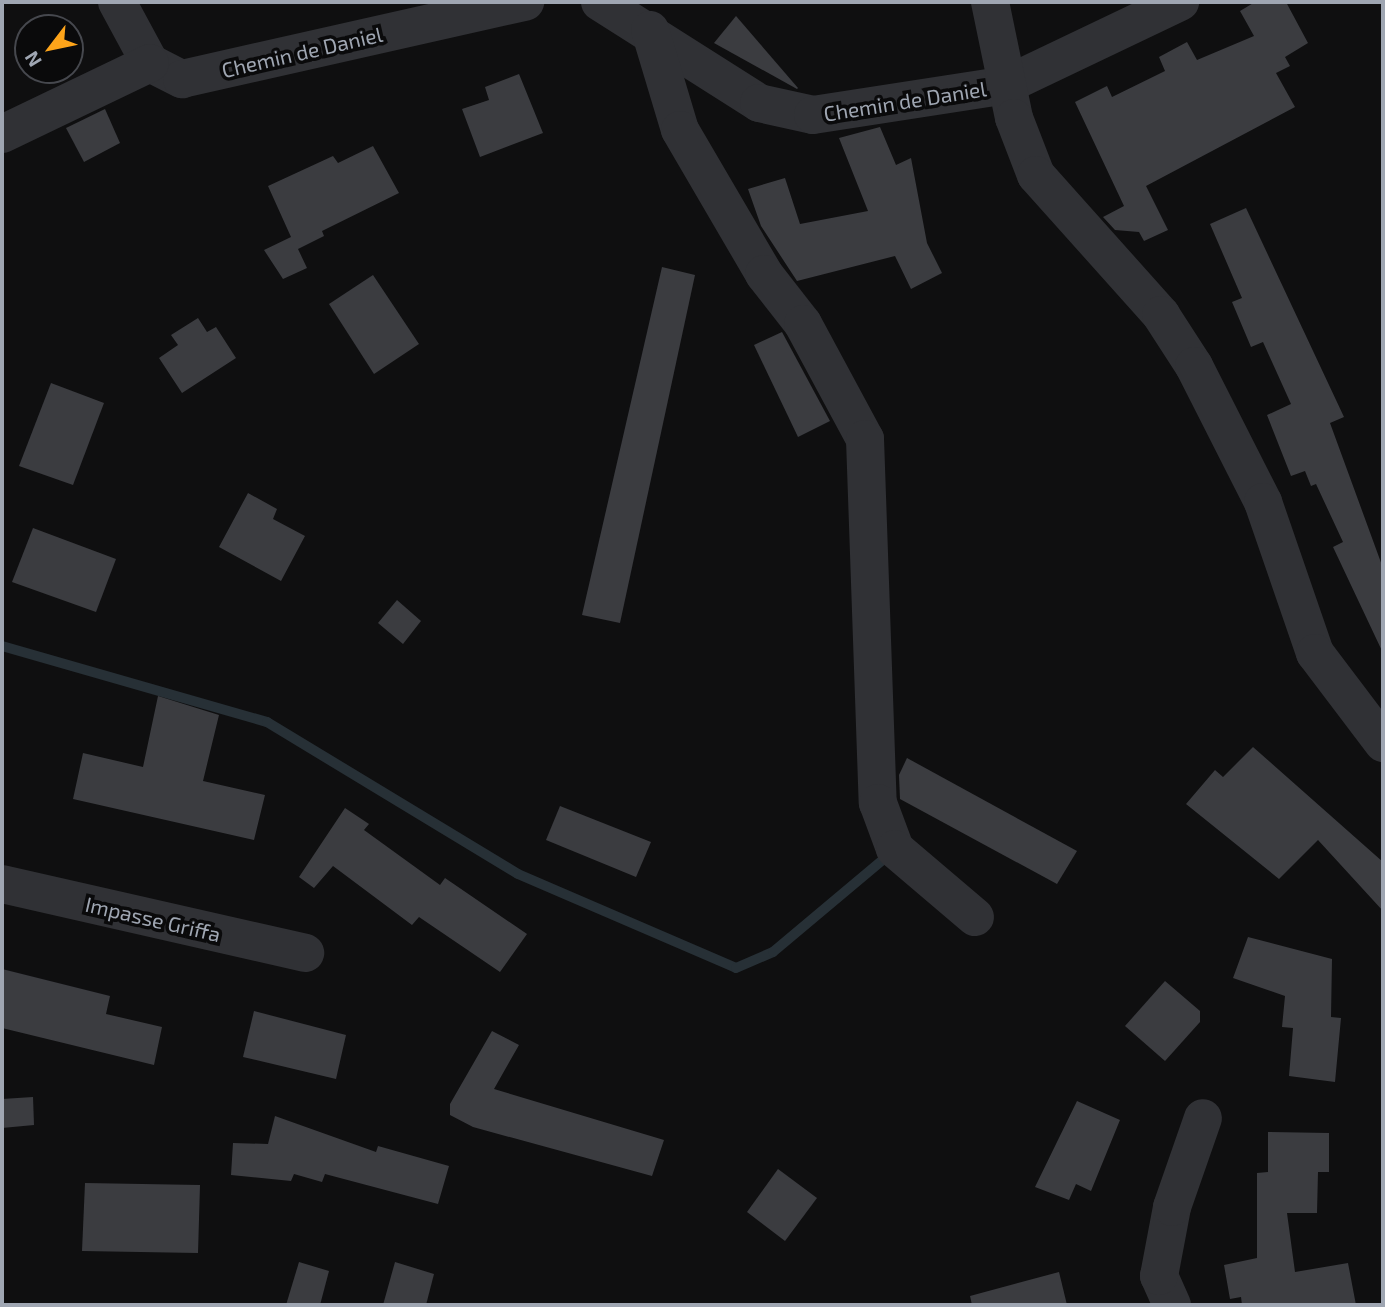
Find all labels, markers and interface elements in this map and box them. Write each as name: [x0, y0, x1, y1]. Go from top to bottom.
north arrow: [14, 14, 84, 84]
street label: Chemin de Daniel: [219, 21, 385, 83]
text: N: [19, 47, 46, 71]
street label: Chemin de Daniel: [822, 76, 988, 126]
street label: Impasse Griffa: [83, 891, 223, 947]

